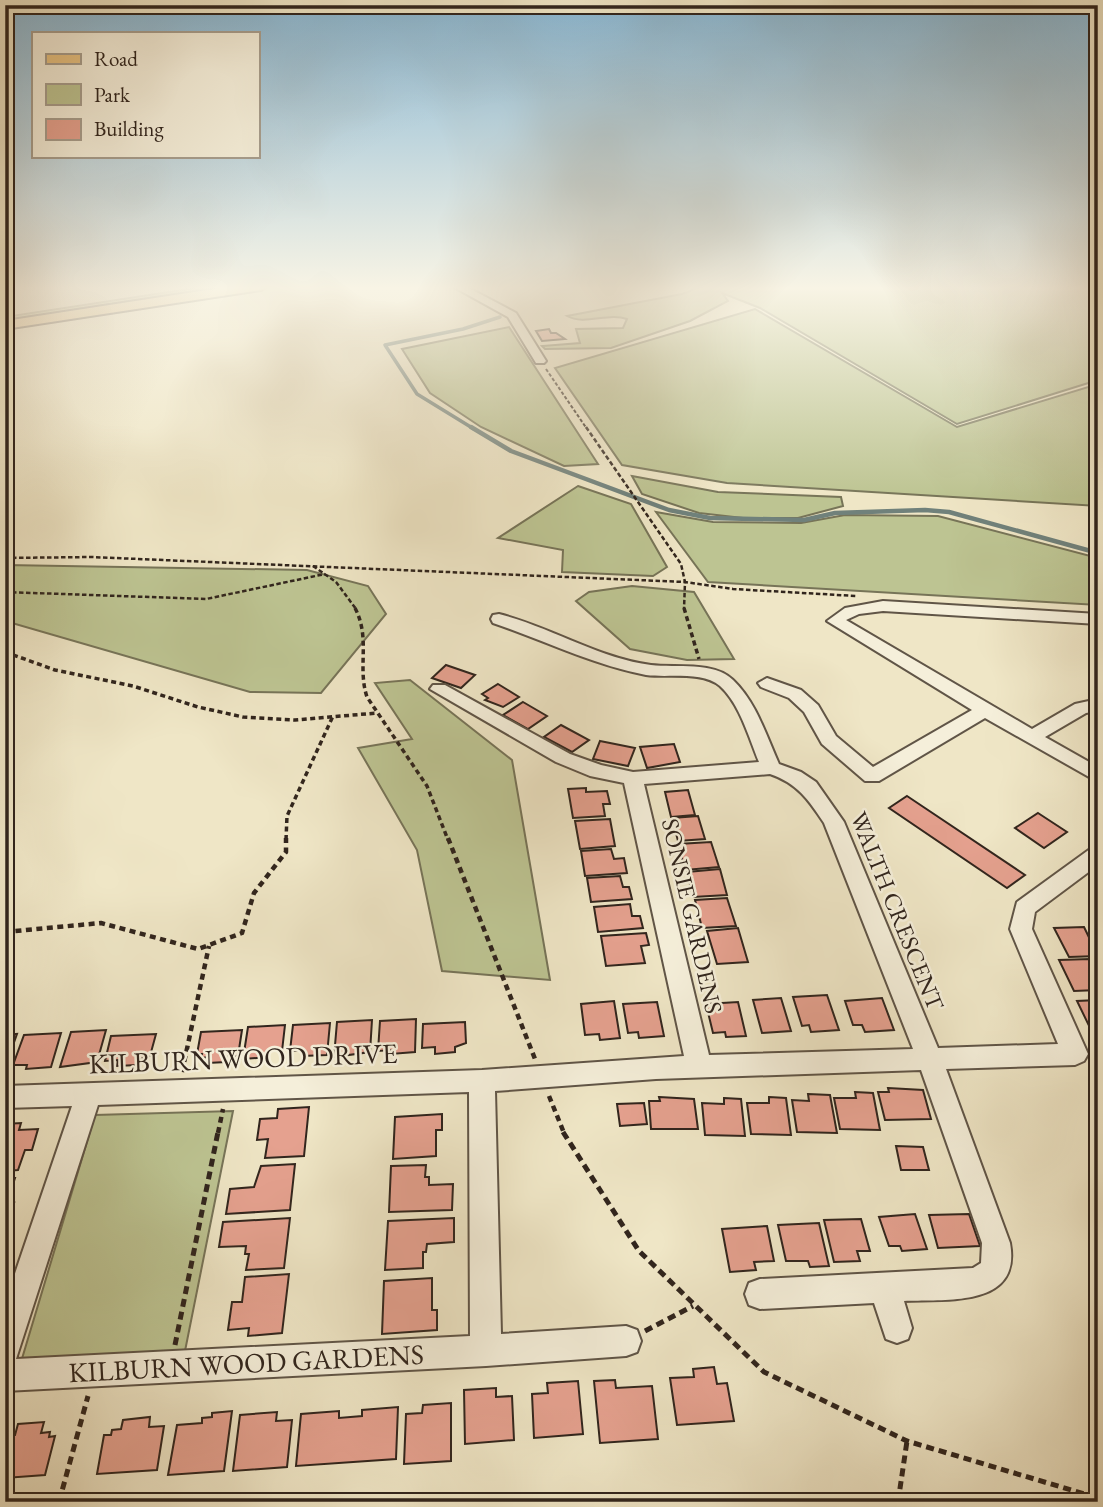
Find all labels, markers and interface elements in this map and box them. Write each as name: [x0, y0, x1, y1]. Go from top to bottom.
legend: [32, 32, 259, 158]
text: Road: [94, 45, 138, 72]
text: Park: [94, 81, 131, 108]
text: Building: [94, 115, 164, 142]
street label: WALTH CRESCENT: [843, 807, 952, 1015]
street label: SONSIE GARDENS: [655, 815, 730, 1016]
street label: KILBURN WOOD DRIVE: [88, 1035, 398, 1081]
street label: KILBURN WOOD GARDENS: [67, 1336, 425, 1390]

